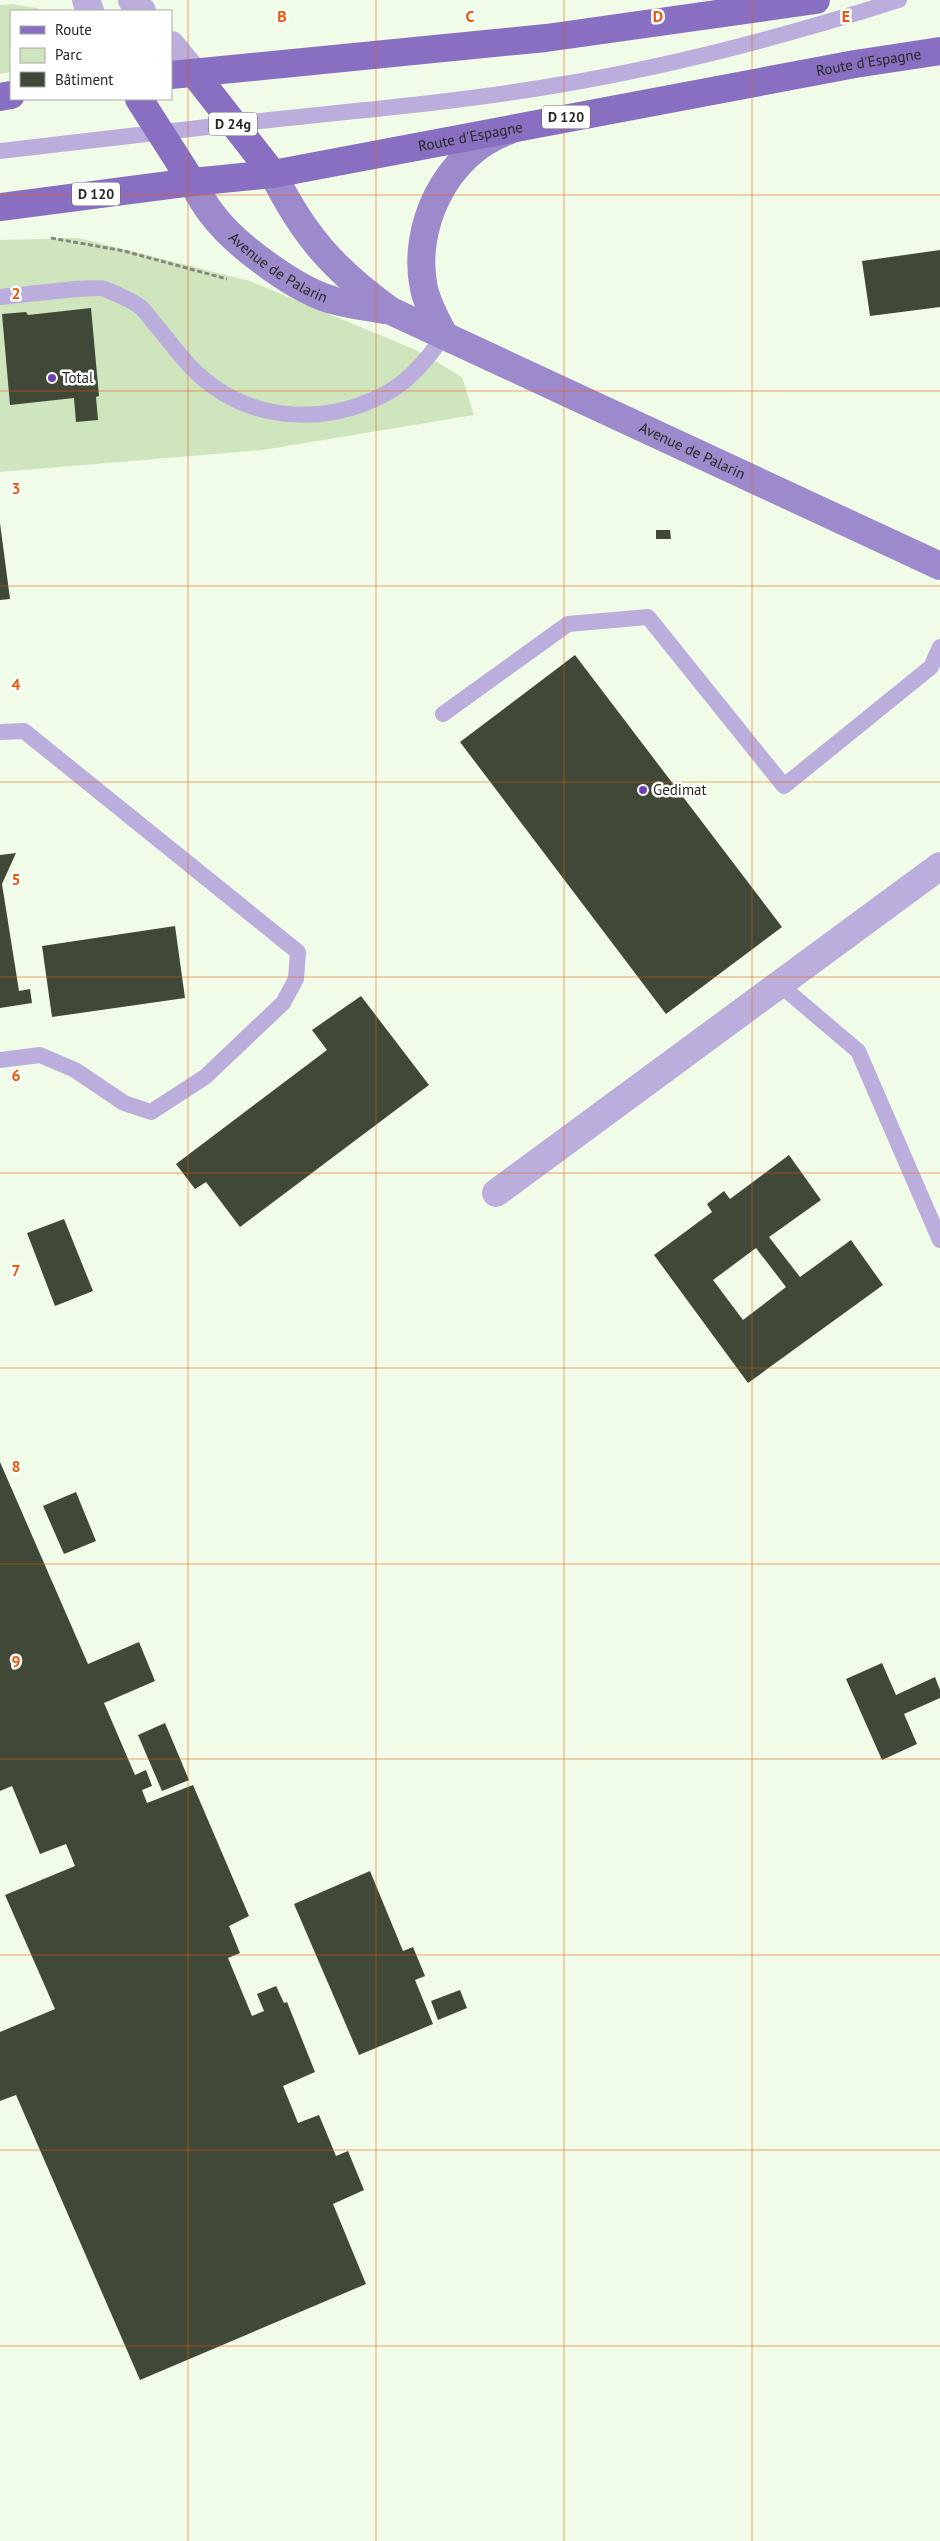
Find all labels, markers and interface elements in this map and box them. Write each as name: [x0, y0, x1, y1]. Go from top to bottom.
text: B: [277, 6, 287, 26]
text: C: [466, 6, 475, 26]
text: D: [653, 6, 663, 26]
text: E: [842, 6, 850, 26]
legend: [10, 10, 172, 100]
text: Route: [55, 20, 92, 39]
street label: Route d'Espagne: [814, 44, 922, 80]
text: Parc: [55, 45, 82, 64]
text: Bâtiment: [55, 70, 113, 89]
road number: D 120: [542, 105, 590, 128]
road number: D 24g: [209, 112, 257, 136]
street label: Route d'Espagne: [416, 117, 524, 155]
road number: D 120: [72, 182, 120, 205]
street label: Avenue de Palarin: [225, 228, 330, 307]
text: 2: [11, 283, 21, 303]
place label: Total: [62, 368, 94, 387]
marker: Total: [46, 372, 58, 384]
street label: Avenue de Palarin: [636, 418, 749, 483]
text: 3: [11, 478, 21, 498]
text: 4: [11, 674, 21, 694]
place label: Gedimat: [653, 780, 707, 799]
marker: Gedimat: [637, 784, 649, 796]
text: 5: [11, 869, 21, 889]
text: 6: [11, 1065, 21, 1085]
text: 7: [11, 1260, 21, 1280]
text: 8: [11, 1456, 21, 1476]
text: 9: [11, 1651, 21, 1671]

